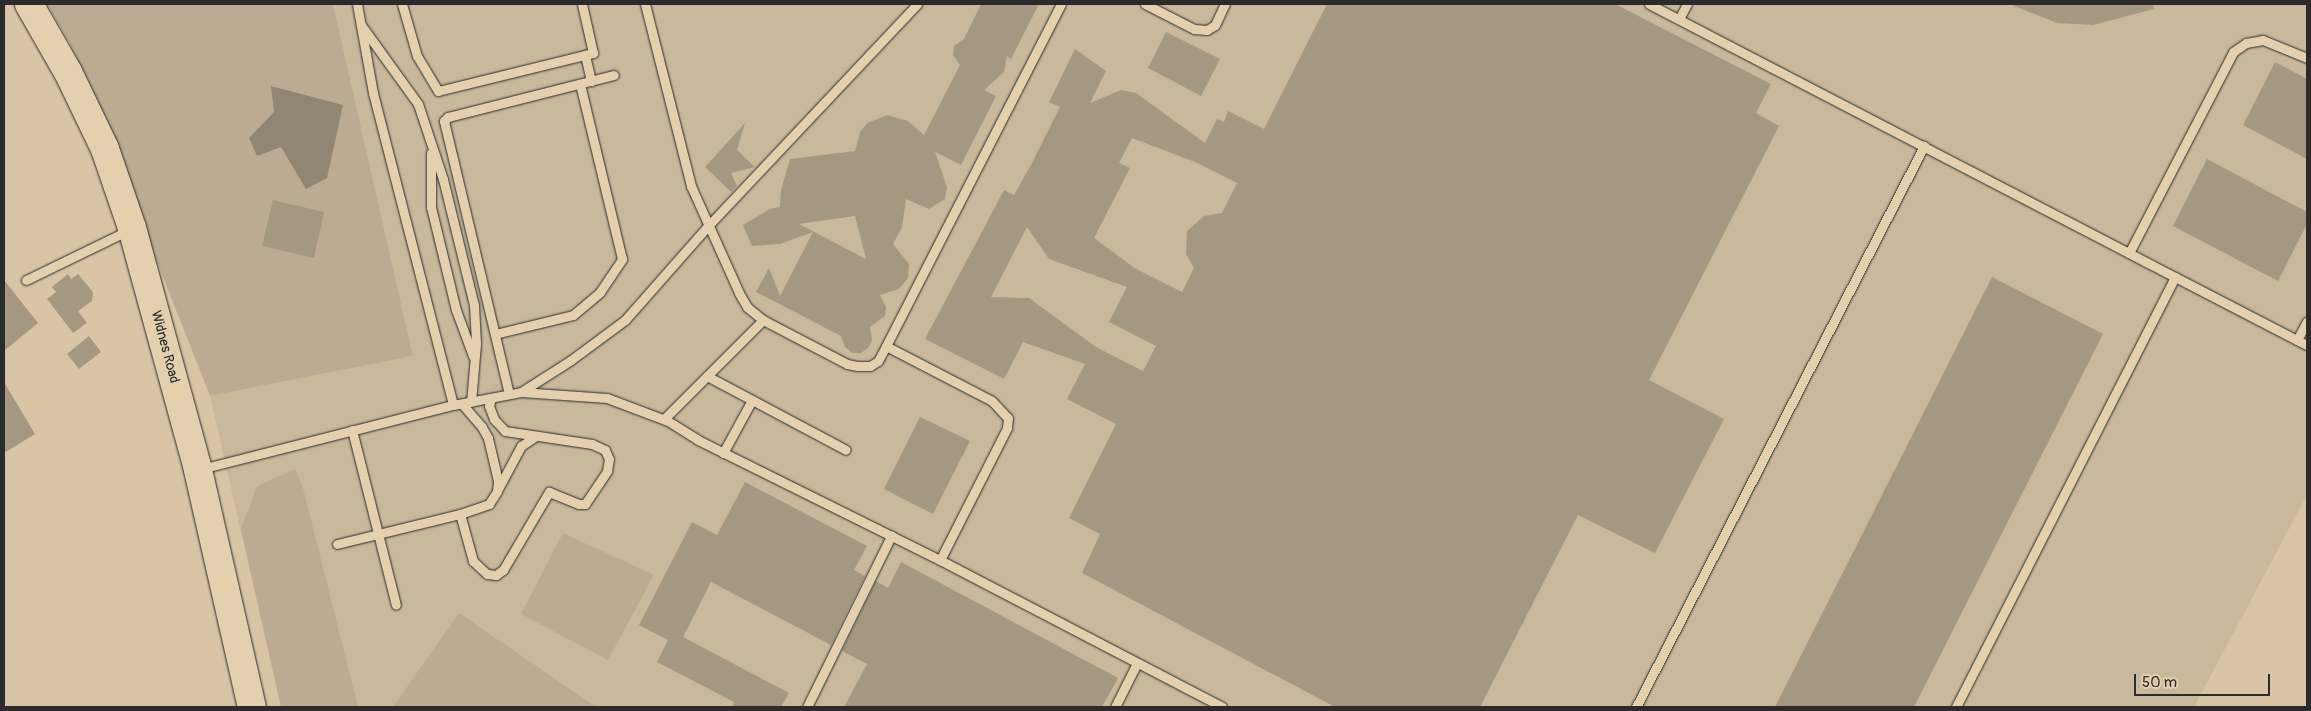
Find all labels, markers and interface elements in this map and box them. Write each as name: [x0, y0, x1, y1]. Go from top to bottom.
street label: Widnes Road: [147, 309, 183, 385]
scale bar: [2136, 664, 2272, 696]
text: 50 m: [2142, 673, 2177, 692]

